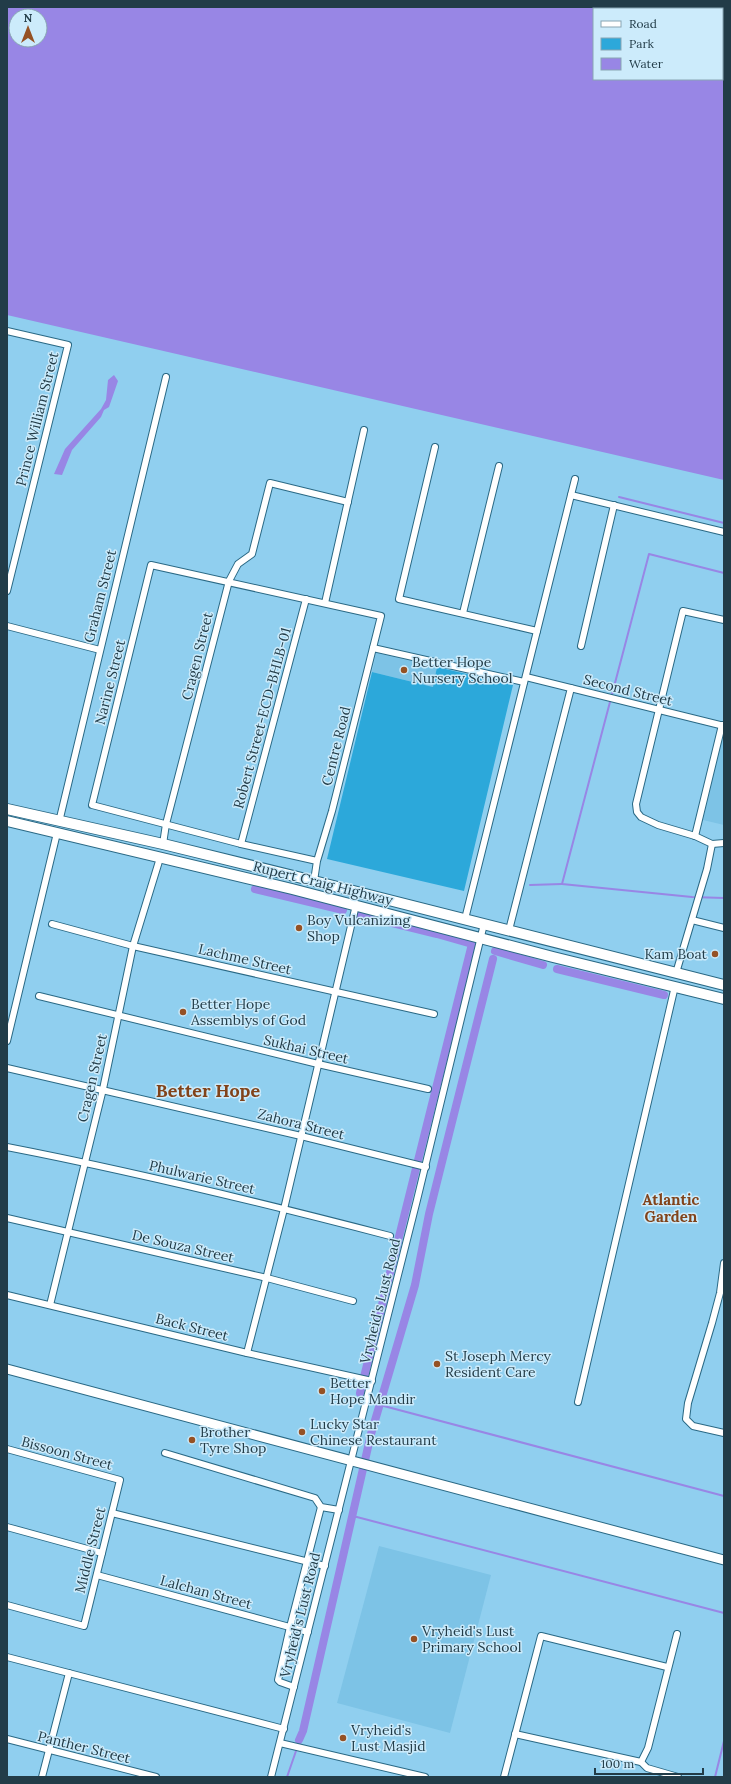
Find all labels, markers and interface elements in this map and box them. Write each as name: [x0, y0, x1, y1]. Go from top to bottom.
north arrow: [8, 8, 48, 48]
legend: [593, 8, 723, 80]
text: N: [24, 11, 33, 25]
text: Road: [629, 16, 657, 31]
text: Park: [629, 36, 655, 51]
text: Water: [629, 56, 664, 71]
street label: Prince William Street: [12, 349, 63, 488]
street label: Graham Street: [80, 547, 120, 644]
street label: Cragen Street: [177, 610, 217, 702]
street label: Robert Street-ECD-BHLB-01: [229, 626, 295, 810]
street label: Narine Street: [91, 637, 129, 727]
place label: Better Hope Nursery School: [412, 653, 513, 687]
marker: Better Hope Nursery School: [399, 665, 409, 675]
street label: Second Street: [582, 670, 675, 710]
street label: Centre Road: [317, 705, 355, 787]
street label: Rupert Craig Highway: [251, 857, 395, 909]
place label: Boy Vulcanizing Shop: [307, 911, 411, 945]
marker: Boy Vulcanizing Shop: [294, 923, 304, 933]
street label: Lachme Street: [197, 940, 294, 979]
place label: Kam Boat: [645, 945, 708, 963]
marker: Kam Boat: [710, 949, 720, 959]
place label: Better Hope Assemblys of God: [190, 995, 306, 1029]
marker: Better Hope Assemblys of God: [178, 1007, 188, 1017]
street label: Sukhai Street: [262, 1030, 351, 1068]
street label: Cragen Street: [73, 1032, 111, 1124]
district label: Better Hope: [156, 1079, 260, 1102]
street label: Zahora Street: [256, 1105, 347, 1144]
street label: Phulwarie Street: [147, 1156, 257, 1198]
district label: Atlantic Garden: [643, 1190, 700, 1226]
street label: De Souza Street: [130, 1226, 236, 1267]
street label: Vryheid's Lust Road: [355, 1237, 404, 1366]
street label: Back Street: [154, 1309, 231, 1345]
place label: St Joseph Mercy Resident Care: [445, 1347, 552, 1381]
marker: St Joseph Mercy Resident Care: [432, 1359, 442, 1369]
place label: Better Hope Mandir: [330, 1374, 415, 1408]
marker: Better Hope Mandir: [317, 1386, 327, 1396]
place label: Lucky Star Chinese Restaurant: [310, 1415, 437, 1449]
place label: Brother Tyre Shop: [200, 1423, 266, 1457]
marker: Lucky Star Chinese Restaurant: [297, 1427, 307, 1437]
street label: Bissoon Street: [19, 1432, 115, 1474]
marker: Brother Tyre Shop: [187, 1435, 197, 1445]
street label: Middle Street: [71, 1504, 110, 1595]
street label: Vryheid's Lust Road: [275, 1551, 324, 1680]
street label: Lalchan Street: [158, 1571, 254, 1613]
place label: Vryheid's Lust Primary School: [421, 1622, 522, 1656]
marker: Vryheid's Lust Primary School: [409, 1634, 419, 1644]
place label: Vryheid's Lust Masjid: [350, 1721, 426, 1755]
street label: Panther Street: [36, 1727, 133, 1767]
marker: Vryheid's Lust Masjid: [338, 1733, 348, 1743]
scale bar: [595, 1750, 703, 1776]
text: 100 m: [601, 1756, 634, 1771]

